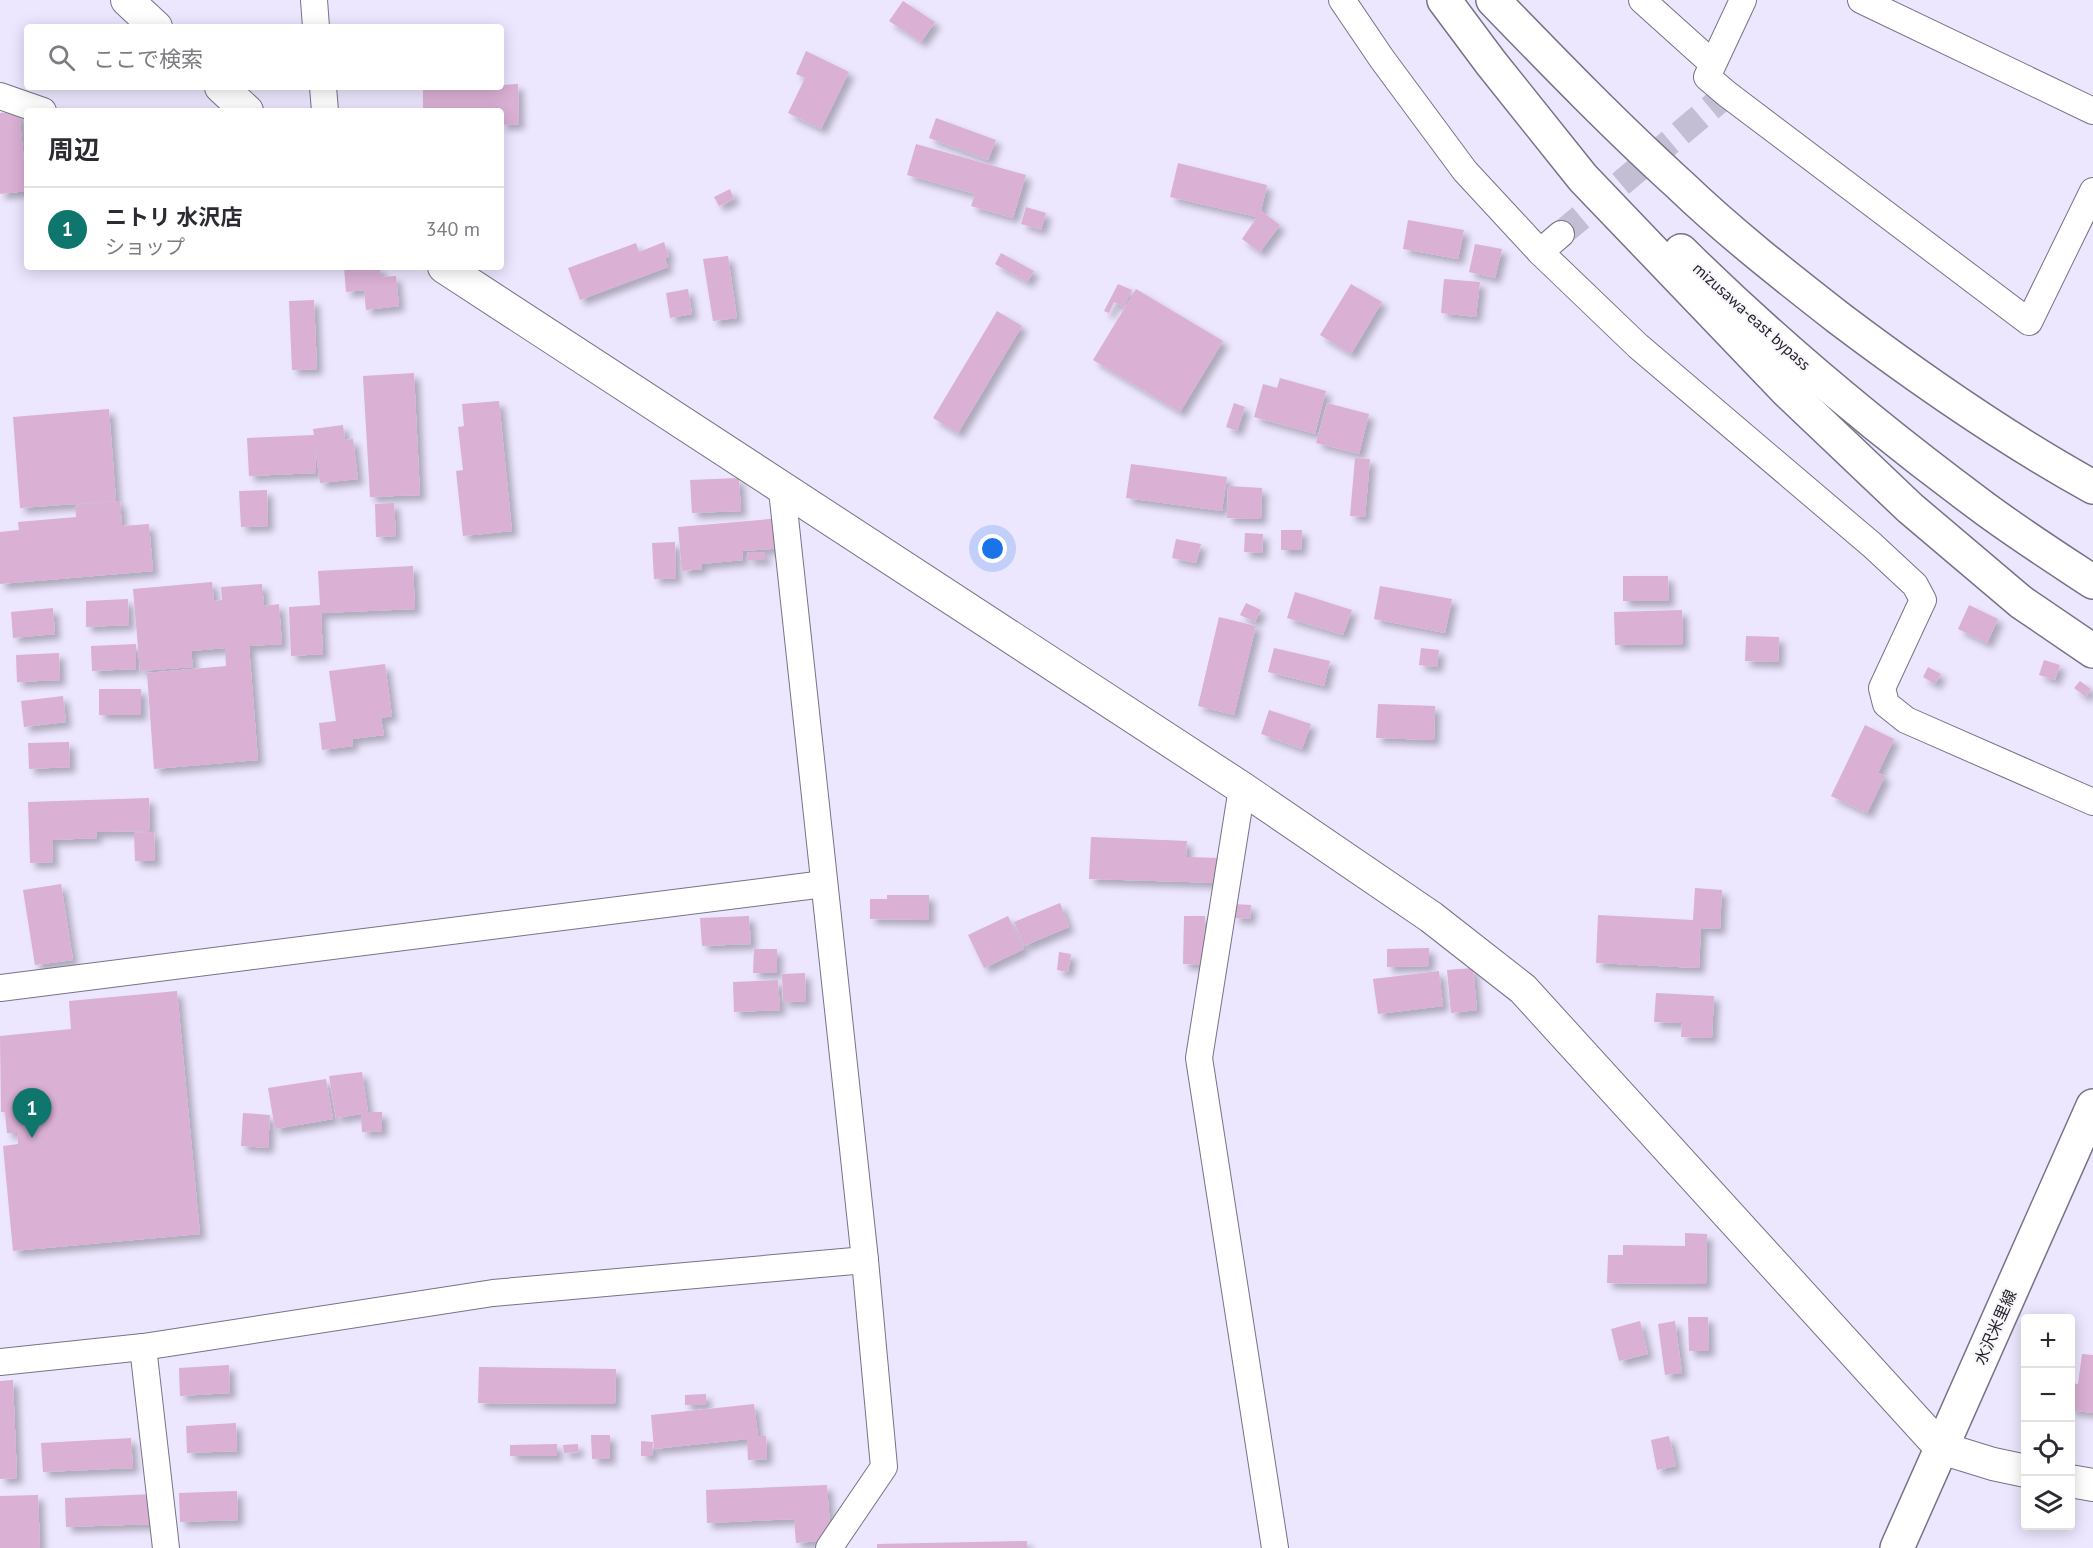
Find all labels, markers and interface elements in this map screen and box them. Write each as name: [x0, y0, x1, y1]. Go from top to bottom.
search box: [24, 24, 504, 90]
icon: search: [45, 41, 78, 74]
text: ここで検索: [93, 45, 203, 73]
text: 周辺: [48, 133, 100, 166]
text: ニトリ 水沢店: [105, 203, 243, 231]
text: 1: [62, 216, 73, 242]
text: 340 m: [426, 216, 480, 242]
text: ショップ: [105, 234, 185, 260]
street label: mizusawa-east bypass: [1689, 258, 1815, 374]
your location: [978, 534, 1007, 563]
pin: 1: [12, 1088, 51, 1138]
street label: 水沢米里線: [1970, 1286, 2020, 1368]
map controls: [2021, 1314, 2075, 1530]
button: +: [2021, 1314, 2075, 1368]
button: −: [2021, 1368, 2075, 1422]
button: locate: [2021, 1422, 2075, 1476]
button: layers: [2021, 1476, 2075, 1530]

